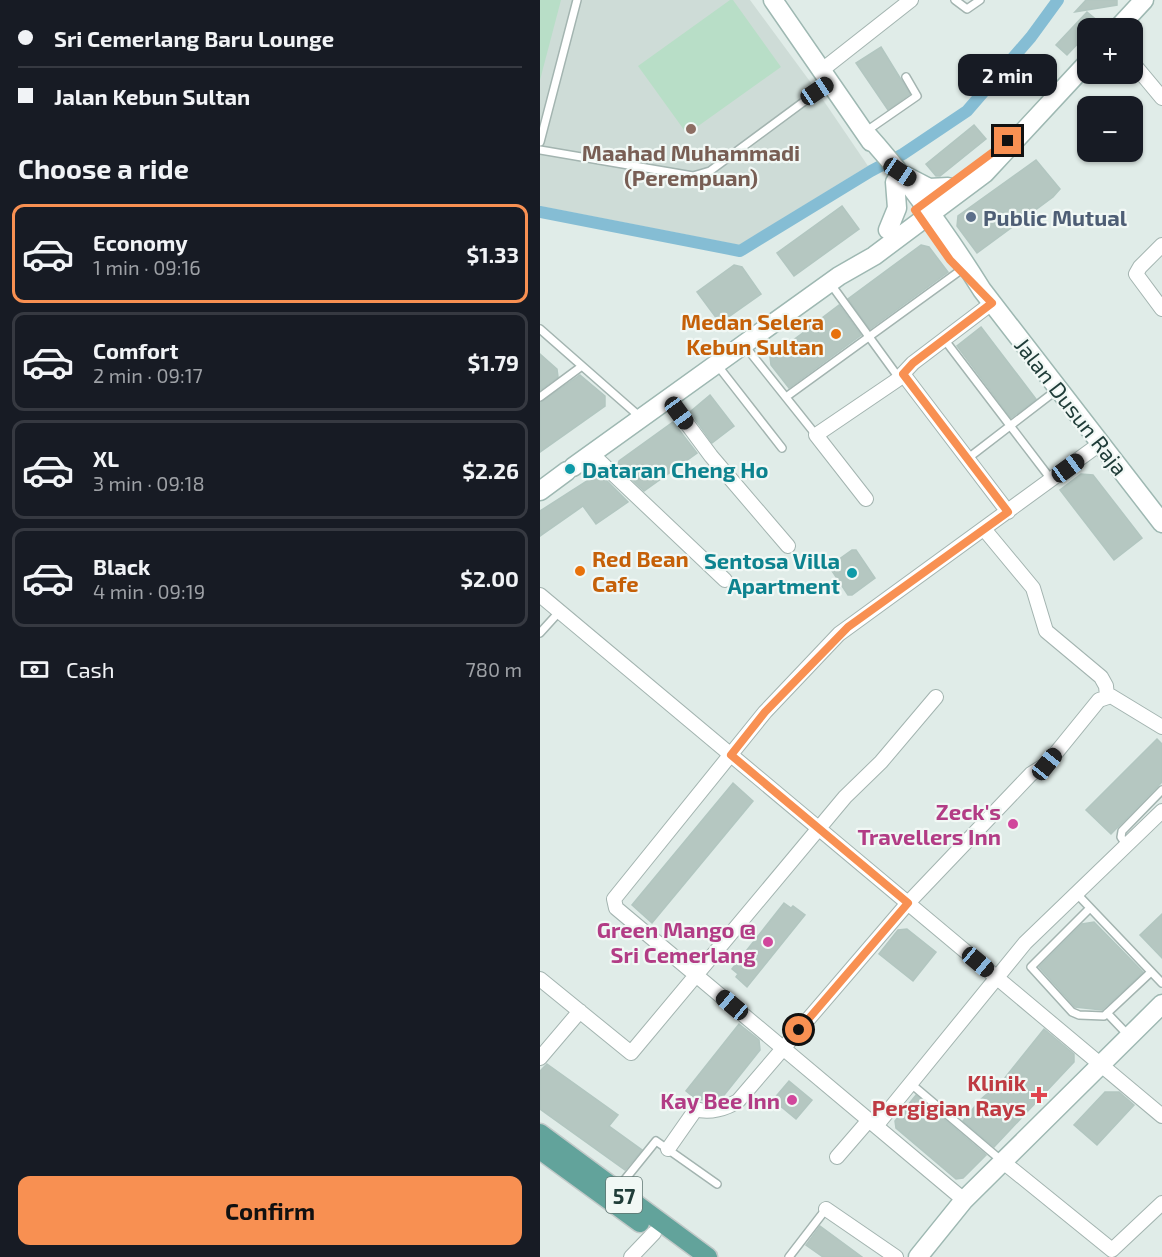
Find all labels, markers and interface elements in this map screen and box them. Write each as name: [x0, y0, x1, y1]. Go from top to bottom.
map controls: [1077, 18, 1143, 162]
button: +: [1077, 18, 1143, 84]
text: Sri Cemerlang Baru Lounge: [54, 25, 334, 51]
callout: 2 min: [958, 54, 1058, 96]
text: 2 min: [982, 63, 1033, 87]
car: [797, 73, 837, 109]
text: Jalan Kebun Sultan: [54, 83, 250, 109]
button: −: [1077, 96, 1143, 162]
marker: Maahad Muhammadi (Perempuan): [684, 122, 698, 136]
route end: [994, 127, 1021, 154]
place label: Maahad Muhammadi (Perempuan): [582, 139, 800, 190]
text: Choose a ride: [18, 152, 189, 184]
car: [880, 154, 920, 190]
place label: Public Mutual: [983, 204, 1128, 230]
marker: Public Mutual: [964, 210, 978, 224]
icon: car: [21, 227, 75, 281]
text: Economy: [93, 229, 188, 255]
text: $1.33: [466, 241, 519, 267]
text: 1 min · 09:16: [93, 255, 201, 279]
place label: Medan Selera Kebun Sultan: [681, 308, 824, 359]
marker: Medan Selera Kebun Sultan: [829, 327, 843, 341]
street label: Jalan Dusun Raja: [1009, 332, 1134, 481]
icon: car: [21, 335, 75, 389]
text: Comfort: [93, 337, 178, 363]
text: $1.79: [467, 349, 519, 375]
text: 2 min · 09:17: [93, 363, 203, 387]
car: [661, 393, 697, 433]
icon: car: [21, 443, 75, 497]
text: XL: [93, 445, 119, 471]
car: [1048, 450, 1088, 486]
place label: Dataran Cheng Ho: [582, 456, 768, 482]
text: $2.26: [462, 457, 519, 483]
marker: Dataran Cheng Ho: [563, 462, 577, 476]
text: 3 min · 09:18: [93, 471, 205, 495]
place label: Red Bean Cafe: [592, 545, 689, 596]
place label: Sentosa Villa Apartment: [704, 547, 840, 598]
icon: car: [21, 551, 75, 605]
text: Black: [93, 553, 150, 579]
marker: Red Bean Cafe: [573, 564, 587, 578]
text: $2.00: [460, 565, 519, 591]
marker: Sentosa Villa Apartment: [845, 566, 859, 580]
text: 4 min · 09:19: [93, 579, 205, 603]
icon: cash: [18, 653, 51, 686]
text: Cash: [66, 656, 115, 682]
text: 780 m: [466, 657, 522, 681]
car: [1029, 744, 1065, 784]
place label: Zeck's Travellers Inn: [857, 798, 1001, 849]
marker: Zeck's Travellers Inn: [1006, 817, 1020, 831]
place label: Green Mango @ Sri Cemerlang: [597, 916, 756, 967]
marker: Green Mango @ Sri Cemerlang: [761, 935, 775, 949]
car: [958, 944, 998, 980]
car: [712, 987, 752, 1023]
route start: [785, 1016, 812, 1043]
place label: Klinik Pergigian Rays: [872, 1069, 1027, 1121]
marker: Klinik Pergigian Rays: [1030, 1086, 1048, 1104]
place label: Kay Bee Inn: [660, 1087, 780, 1114]
marker: Kay Bee Inn: [785, 1093, 799, 1107]
button: Confirm: [18, 1176, 522, 1245]
road number: 57: [606, 1177, 642, 1213]

